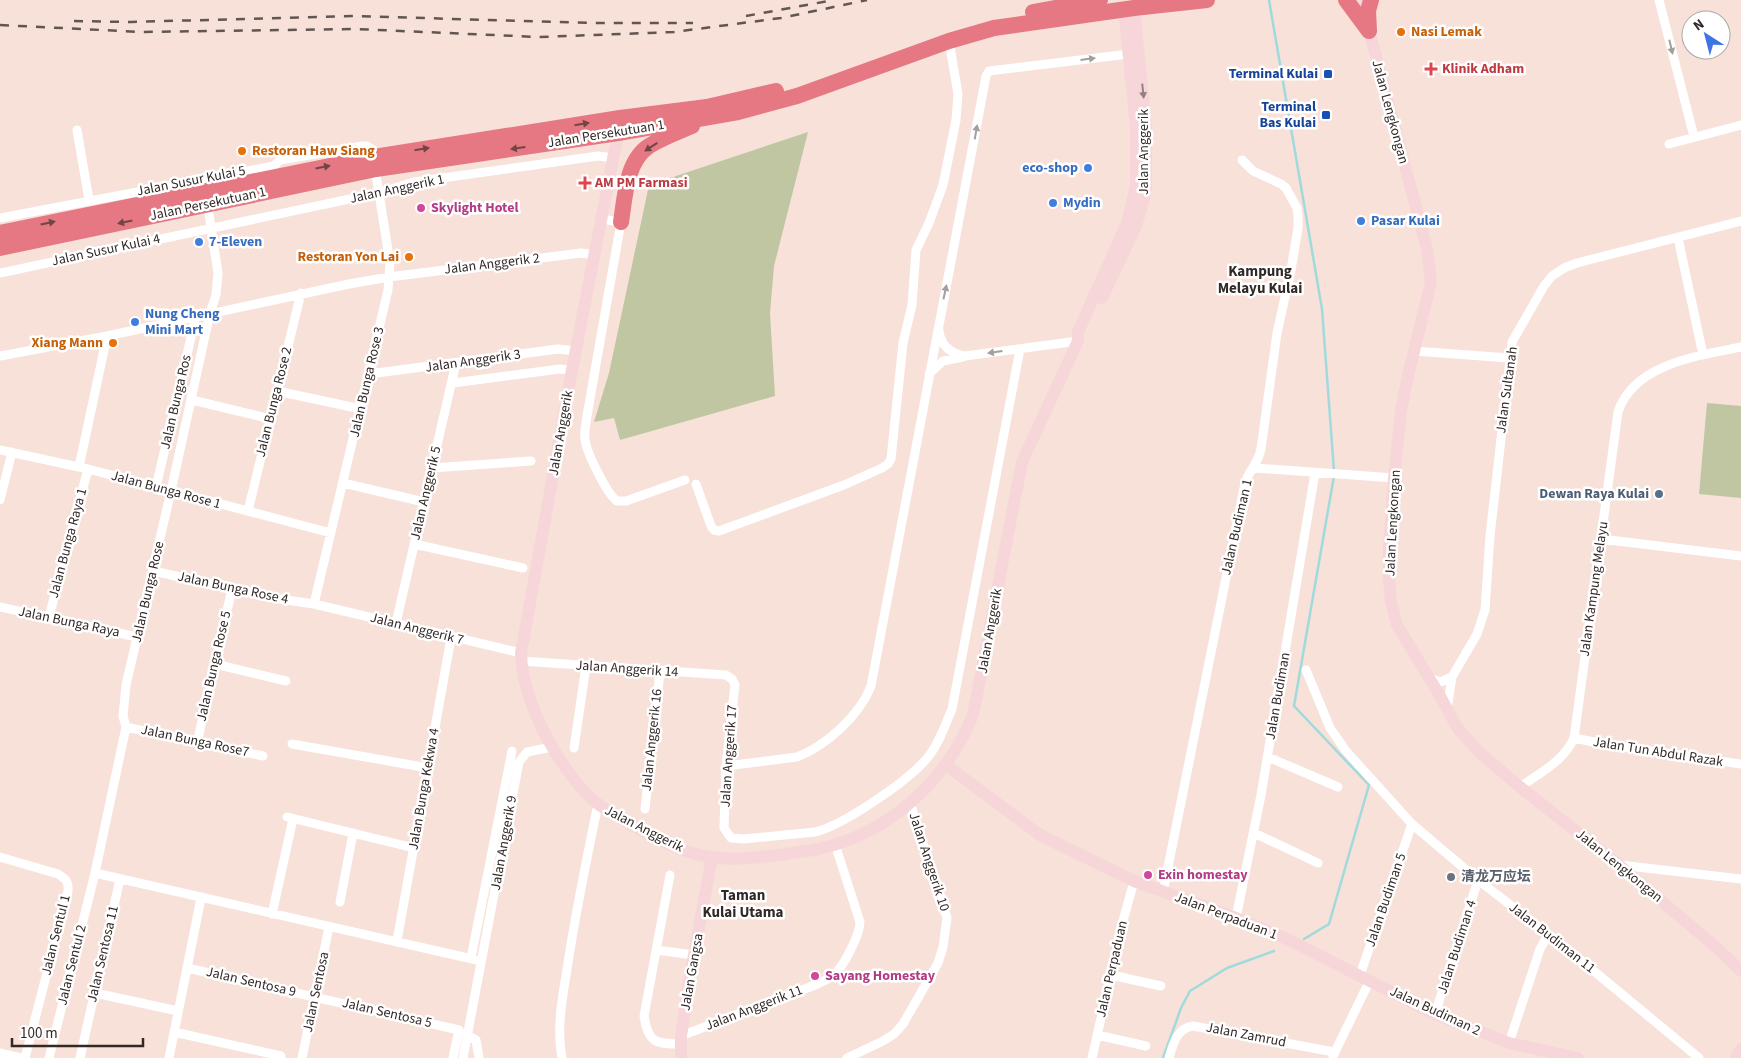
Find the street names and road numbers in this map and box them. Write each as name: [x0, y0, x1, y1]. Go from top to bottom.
street label: Jalan Lengkongan: [1367, 58, 1413, 166]
street label: Jalan Anggerik: [1134, 109, 1154, 195]
street label: Jalan Persekutuan 1: [546, 115, 666, 153]
street label: Jalan Susur Kulai 5: [135, 161, 247, 201]
street label: Jalan Anggerik 1: [348, 169, 446, 209]
street label: Jalan Persekutuan 1: [148, 182, 268, 226]
street label: Jalan Susur Kulai 4: [50, 229, 162, 271]
street label: Jalan Anggerik 2: [443, 248, 541, 280]
street label: Jalan Bunga Rose 3: [345, 325, 389, 439]
street label: Jalan Anggerik 3: [424, 344, 522, 378]
street label: Jalan Bunga Rose 2: [251, 345, 297, 459]
street label: Jalan Sultanah: [1491, 345, 1523, 435]
street label: Jalan Bunga Ros: [155, 353, 197, 451]
street label: Jalan Anggerik: [544, 389, 578, 477]
street label: Jalan Anggerik 5: [405, 444, 447, 542]
street label: Jalan Bunga Rose 1: [109, 466, 223, 514]
street label: Jalan Lengkongan: [1380, 469, 1406, 577]
street label: Jalan Budiman 1: [1216, 477, 1258, 577]
street label: Jalan Bunga Raya 1: [44, 486, 92, 600]
street label: Jalan Kampung Melayu: [1575, 520, 1613, 658]
street label: Jalan Bunga Rose: [127, 539, 169, 645]
street label: Jalan Bunga Rose 4: [176, 566, 290, 610]
street label: Jalan Anggerik: [973, 587, 1007, 675]
street label: Jalan Bunga Raya: [16, 601, 122, 643]
street label: Jalan Anggerik 7: [368, 608, 466, 650]
street label: Jalan Bunga Rose 5: [192, 609, 236, 723]
street label: Jalan Budiman: [1260, 651, 1296, 741]
street label: Jalan Anggerik 14: [575, 655, 679, 683]
street label: Jalan Anggerik 16: [637, 688, 667, 792]
street label: Jalan Anggerik 17: [715, 704, 743, 808]
street label: Jalan Bunga Rose7: [139, 720, 251, 762]
street label: Jalan Bunga Kekwa 4: [403, 726, 445, 852]
street label: Jalan Tun Abdul Razak: [1592, 732, 1725, 772]
street label: Jalan Anggerik 9: [486, 794, 522, 892]
street label: Jalan Anggerik: [601, 801, 687, 858]
street label: Jalan Anggerik 10: [904, 810, 954, 914]
street label: Jalan Lengkongan: [1571, 825, 1667, 907]
street label: Jalan Budiman 5: [1361, 850, 1411, 950]
street label: Jalan Perpaduan 1: [1172, 887, 1280, 945]
street label: Jalan Sentul 1: [36, 892, 76, 977]
street label: Jalan Budiman 4: [1432, 897, 1482, 997]
street label: Jalan Budiman 11: [1504, 898, 1600, 978]
street label: Jalan Sentosa 11: [82, 904, 124, 1004]
street label: Jalan Perpaduan: [1091, 919, 1133, 1019]
street label: Jalan Sentul 2: [52, 922, 92, 1007]
street label: Jalan Gangsa: [675, 932, 709, 1012]
street label: Jalan Sentosa: [298, 950, 334, 1034]
street label: Jalan Sentosa 9: [204, 962, 298, 1002]
street label: Jalan Anggerik 11: [702, 980, 806, 1036]
street label: Jalan Budiman 2: [1386, 981, 1484, 1041]
street label: Jalan Sentosa 5: [340, 993, 434, 1033]
street label: Jalan Zamrud: [1204, 1017, 1288, 1053]

